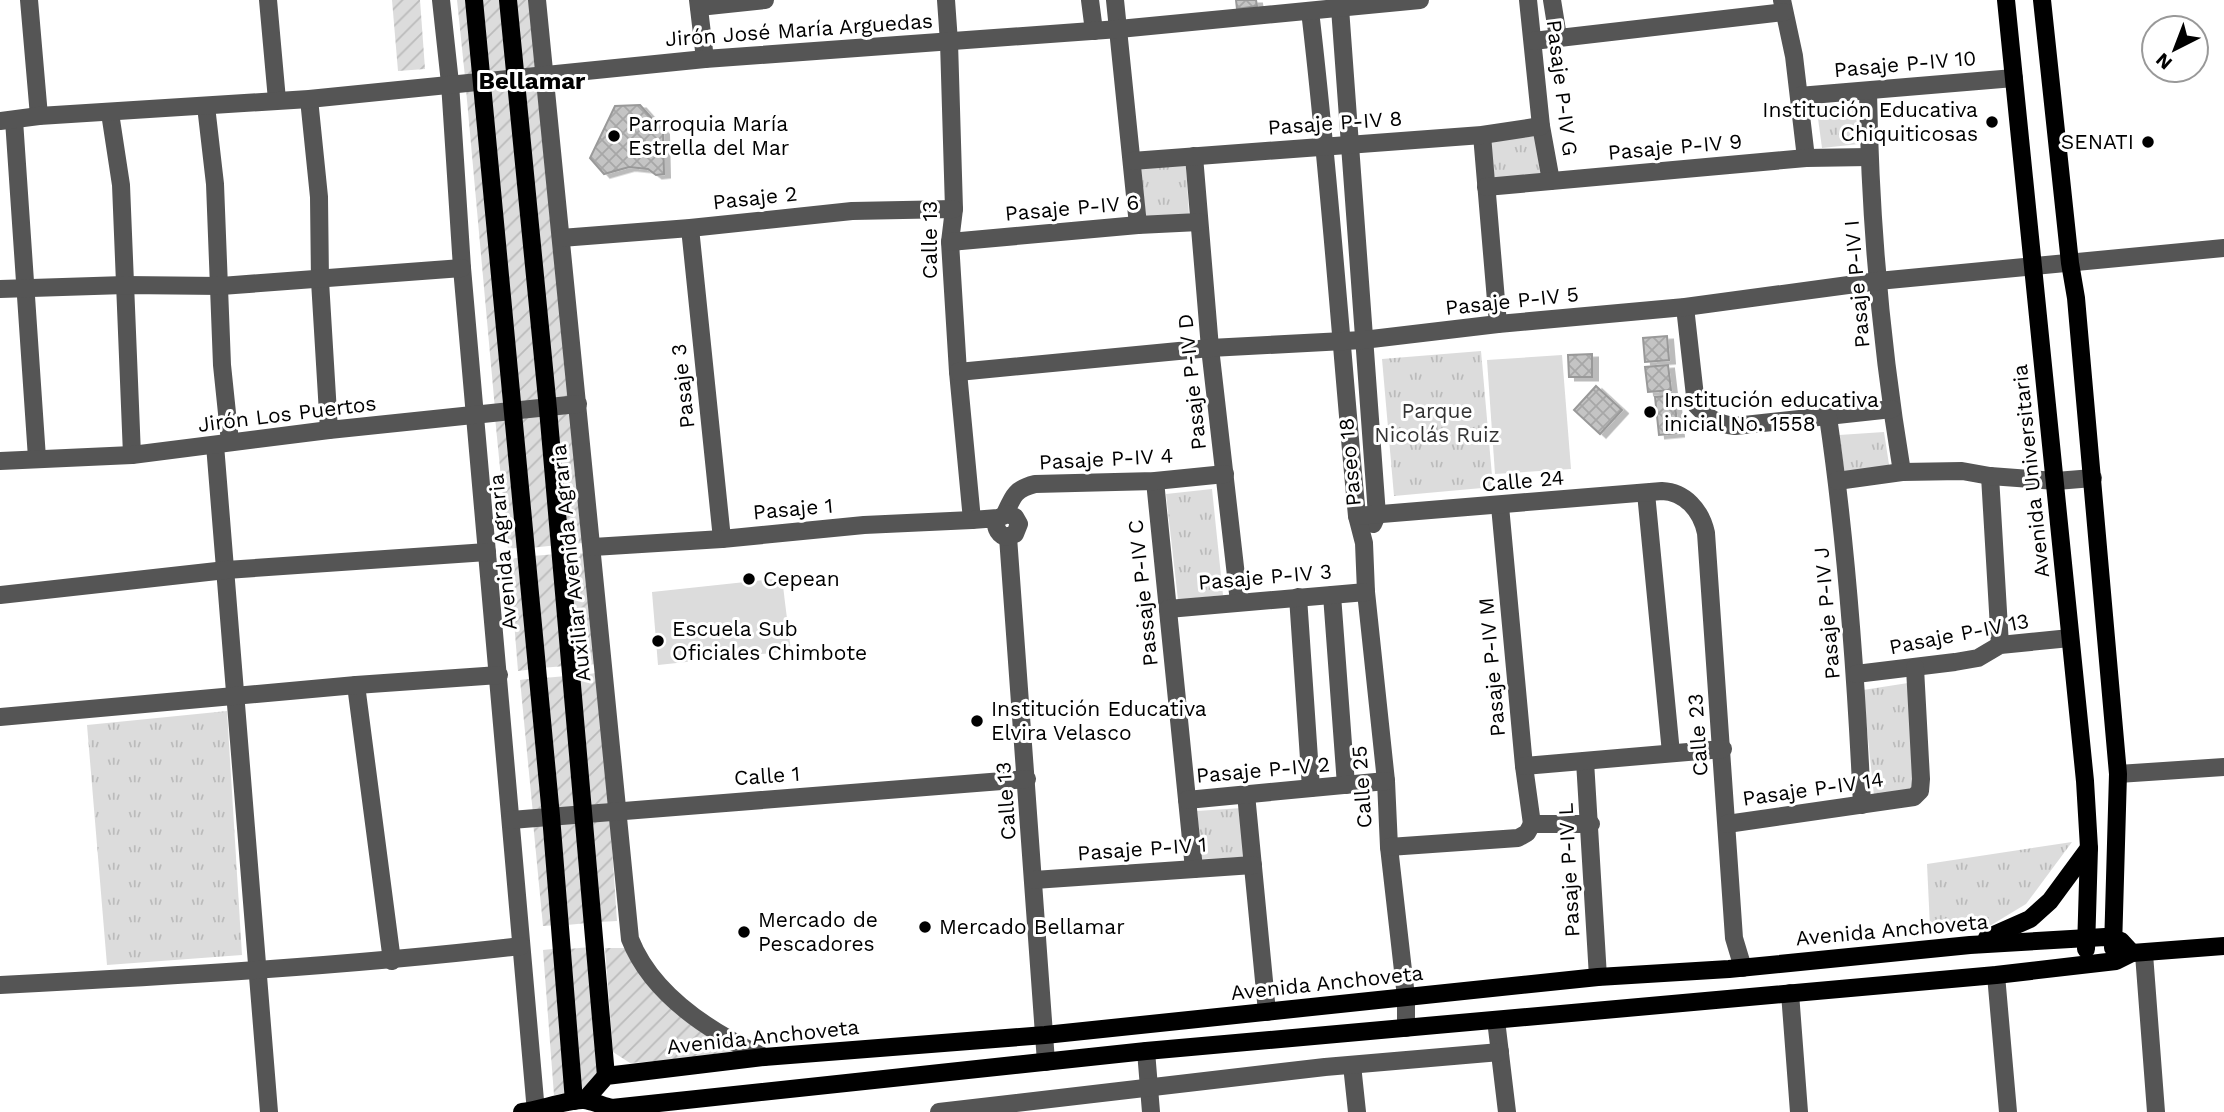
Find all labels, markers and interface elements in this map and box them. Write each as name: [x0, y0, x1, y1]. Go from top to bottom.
street label: Jirón José María Arguedas: [664, 8, 934, 51]
north arrow: [2140, 14, 2210, 84]
street label: Pasaje P-IV G: [1542, 18, 1583, 157]
street label: Pasaje P-IV 10: [1833, 45, 1977, 82]
text: N: [2151, 48, 2177, 75]
district label: Bellamar: [479, 67, 586, 95]
place label: Institución Educativa Chiquiticosas: [1762, 97, 1978, 146]
street label: Pasaje P-IV 8: [1267, 105, 1403, 140]
place label: Parroquia María Estrella del Mar: [628, 111, 790, 160]
marker: Institución Educativa Chiquiticosas: [1984, 114, 2000, 130]
marker: Parroquia María Estrella del Mar: [606, 128, 622, 144]
street label: Pasaje P-IV 9: [1607, 128, 1743, 165]
place label: SENATI: [2061, 129, 2134, 154]
marker: SENATI: [2140, 134, 2156, 150]
street label: Pasaje 2: [711, 181, 798, 214]
street label: Pasaje P-IV 6: [1004, 189, 1140, 226]
street label: Calle 13: [917, 201, 942, 279]
street label: Pasaje P-IV I: [1838, 219, 1875, 349]
street label: Pasaje P-IV 5: [1444, 281, 1580, 320]
street label: Pasaje P-IV D: [1172, 313, 1211, 451]
street label: Pasaje 3: [666, 343, 699, 430]
street label: Avenida Universitaria: [2007, 363, 2054, 579]
place label: Institución educativa inicial No. 1558: [1664, 387, 1879, 436]
street label: Jirón Los Puertos: [196, 390, 378, 437]
park label: Parque Nicolás Ruiz: [1374, 398, 1500, 447]
marker: Institución educativa inicial No. 1558: [1642, 404, 1658, 420]
street label: Paseo 18: [1333, 417, 1366, 507]
street label: Pasaje P-IV 4: [1038, 442, 1174, 475]
street label: Auxiliar Avenida Agraria: [546, 443, 595, 683]
street label: Calle 24: [1481, 464, 1565, 497]
street label: Avenida Agraria: [483, 473, 522, 631]
street label: Pasaje 1: [752, 493, 834, 524]
street label: Passaje P-IV C: [1122, 519, 1163, 668]
street label: Pasaje P-IV J: [1808, 546, 1845, 680]
street label: Pasaje P-IV 3: [1197, 558, 1333, 595]
place label: Cepean: [763, 566, 840, 591]
marker: Cepean: [741, 571, 757, 587]
street label: Pasaje P-IV M: [1473, 596, 1510, 738]
street label: Pasaje P-IV 13: [1887, 608, 2031, 659]
place label: Escuela Sub Oficiales Chimbote: [672, 616, 867, 665]
marker: Escuela Sub Oficiales Chimbote: [650, 633, 666, 649]
street label: Calle 23: [1682, 693, 1713, 777]
place label: Institución Educativa Elvira Velasco: [991, 696, 1207, 745]
marker: Institución Educativa Elvira Velasco: [969, 713, 985, 729]
street label: Calle 25: [1346, 745, 1377, 829]
street label: Pasaje P-IV 2: [1195, 751, 1331, 788]
street label: Calle 1: [733, 761, 801, 790]
street label: Calle 13: [990, 761, 1021, 841]
street label: Pasaje P-IV 14: [1741, 766, 1885, 811]
street label: Pasaje P-IV L: [1553, 802, 1584, 938]
street label: Pasaje P-IV 1: [1076, 832, 1207, 865]
place label: Mercado de Pescadores: [758, 907, 878, 956]
street label: Avenida Anchoveta: [1795, 909, 1989, 950]
place label: Mercado Bellamar: [939, 914, 1125, 939]
marker: Mercado Bellamar: [917, 919, 933, 935]
marker: Mercado de Pescadores: [736, 924, 752, 940]
street label: Avenida Anchoveta: [1230, 960, 1424, 1005]
street label: Avenida Anchoveta: [666, 1014, 860, 1059]

